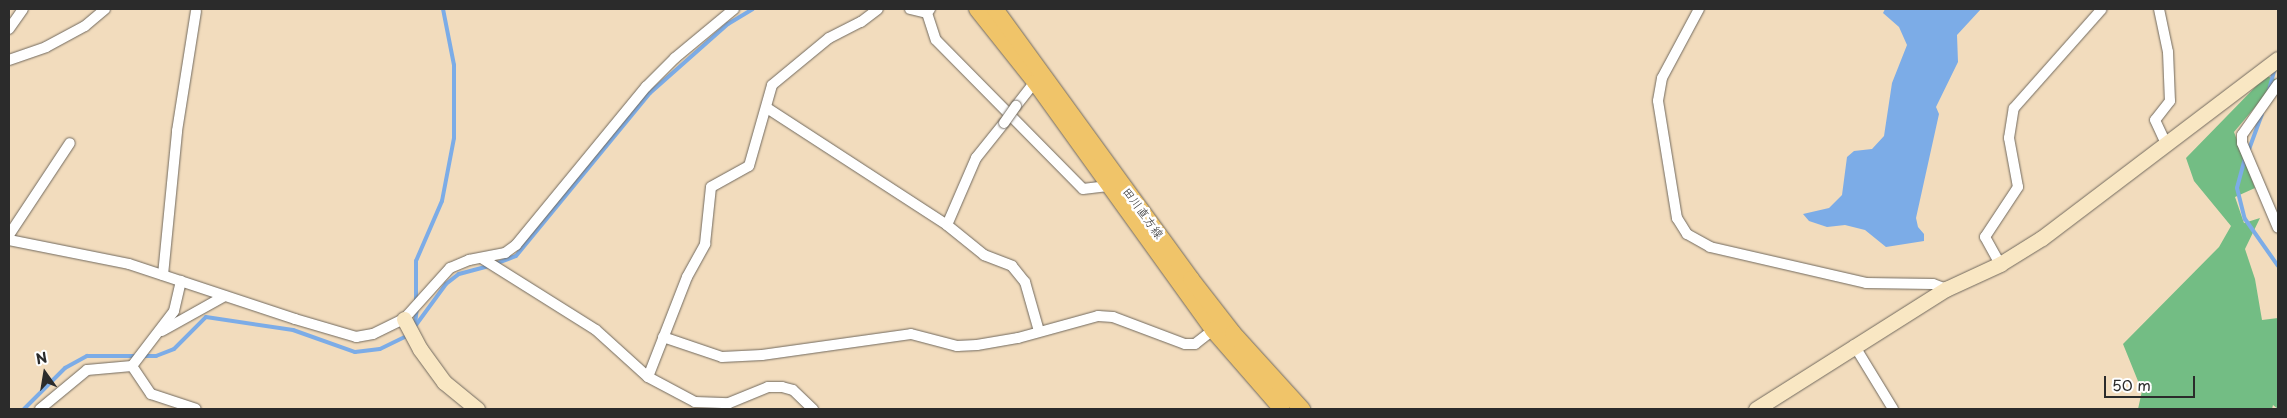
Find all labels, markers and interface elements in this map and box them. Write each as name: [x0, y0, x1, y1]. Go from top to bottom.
street label: 田川直方線: [1120, 184, 1166, 242]
text: N: [34, 346, 49, 369]
north arrow: [20, 348, 70, 398]
scale bar: [2107, 366, 2198, 398]
text: 50 m: [2112, 373, 2151, 396]

